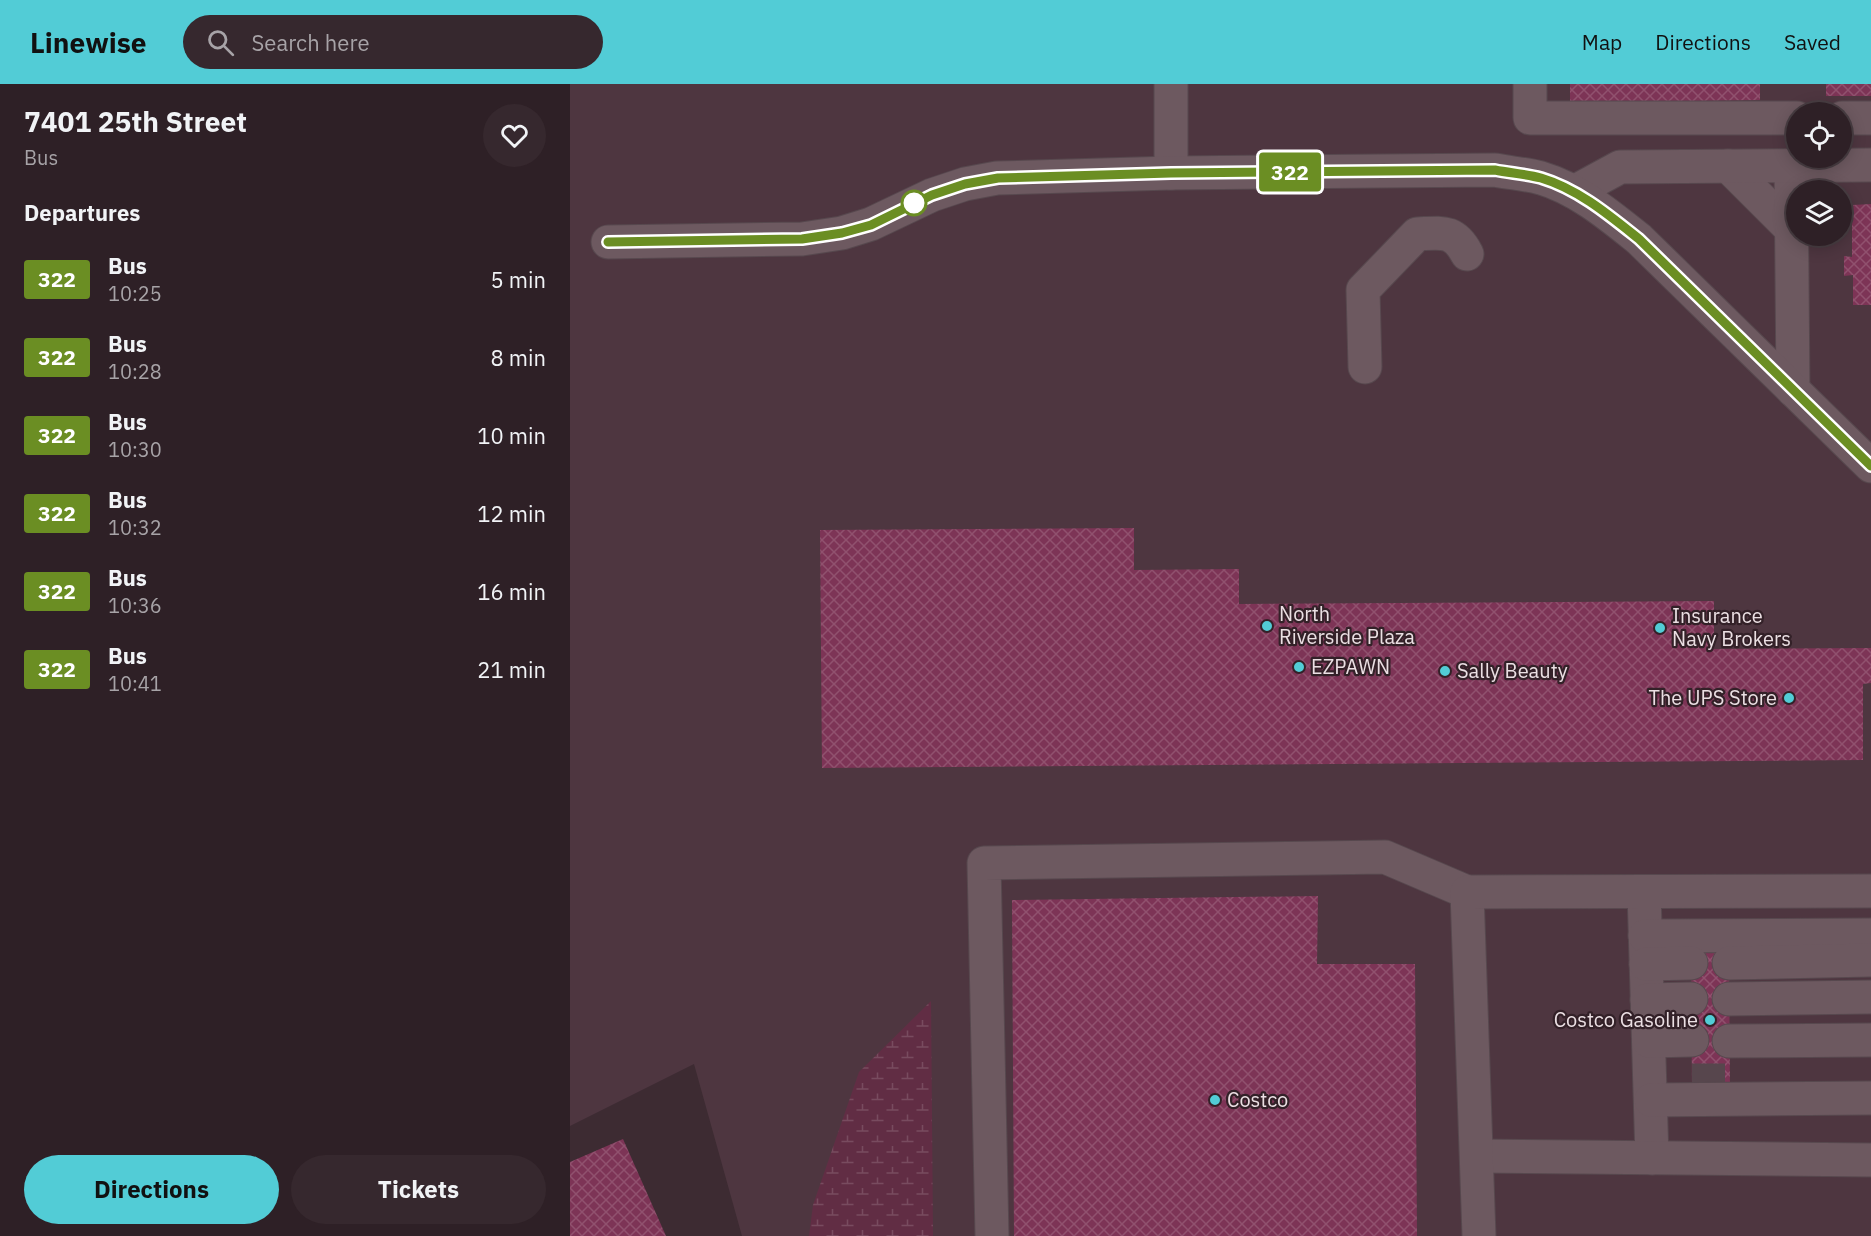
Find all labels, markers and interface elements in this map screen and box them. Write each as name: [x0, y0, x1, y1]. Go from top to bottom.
search box: [183, 15, 603, 69]
text: Linewise: [30, 24, 147, 61]
icon: search: [204, 26, 237, 59]
text: Search here: [252, 28, 370, 57]
text: Map: [1582, 28, 1622, 56]
text: Directions: [1655, 28, 1751, 56]
text: Saved: [1784, 28, 1841, 56]
map controls: [1786, 102, 1852, 246]
button: locate: [1786, 102, 1852, 168]
text: 7401 25th Street: [24, 103, 247, 140]
button: heart: [483, 104, 546, 167]
text: Bus: [24, 144, 58, 171]
line badge: 322: [1256, 152, 1324, 191]
text: 322: [1271, 158, 1309, 186]
button: layers: [1786, 180, 1852, 246]
unlabelled marker: [901, 190, 927, 216]
text: Departures: [24, 198, 140, 227]
text: Bus: [108, 251, 147, 280]
text: 322: [38, 265, 76, 293]
text: 5 min: [490, 265, 546, 294]
text: 10:25: [108, 280, 162, 307]
text: Bus: [108, 329, 147, 358]
text: 322: [38, 343, 76, 371]
text: 8 min: [490, 343, 546, 372]
text: 10:28: [108, 358, 162, 385]
text: Bus: [108, 407, 147, 436]
text: 322: [38, 421, 76, 449]
text: 10 min: [477, 421, 546, 450]
text: 10:30: [108, 436, 162, 463]
text: Bus: [108, 485, 147, 514]
text: 322: [38, 499, 76, 527]
text: 12 min: [477, 499, 546, 528]
text: 10:32: [108, 514, 162, 541]
text: Bus: [108, 563, 147, 592]
text: 322: [38, 577, 76, 605]
text: 16 min: [477, 577, 546, 606]
text: 10:36: [108, 592, 162, 619]
place label: North Riverside Plaza: [1279, 600, 1415, 650]
place label: Insurance Navy Brokers: [1672, 602, 1791, 652]
marker: North Riverside Plaza: [1260, 619, 1274, 633]
marker: Insurance Navy Brokers: [1653, 621, 1667, 635]
text: Bus: [108, 641, 147, 670]
place label: EZPAWN: [1311, 653, 1390, 680]
text: 322: [38, 655, 76, 683]
text: 21 min: [477, 655, 546, 684]
place label: Sally Beauty: [1457, 657, 1568, 684]
marker: EZPAWN: [1292, 660, 1306, 674]
marker: Sally Beauty: [1438, 664, 1452, 678]
text: 10:41: [108, 670, 162, 697]
place label: The UPS Store: [1649, 684, 1777, 711]
marker: The UPS Store: [1782, 691, 1796, 705]
place label: Costco Gasoline: [1554, 1006, 1698, 1033]
marker: Costco Gasoline: [1703, 1013, 1717, 1027]
place label: Costco: [1227, 1086, 1288, 1113]
marker: Costco: [1208, 1093, 1222, 1107]
button: Directions: [24, 1155, 279, 1224]
button: Tickets: [291, 1155, 546, 1224]

